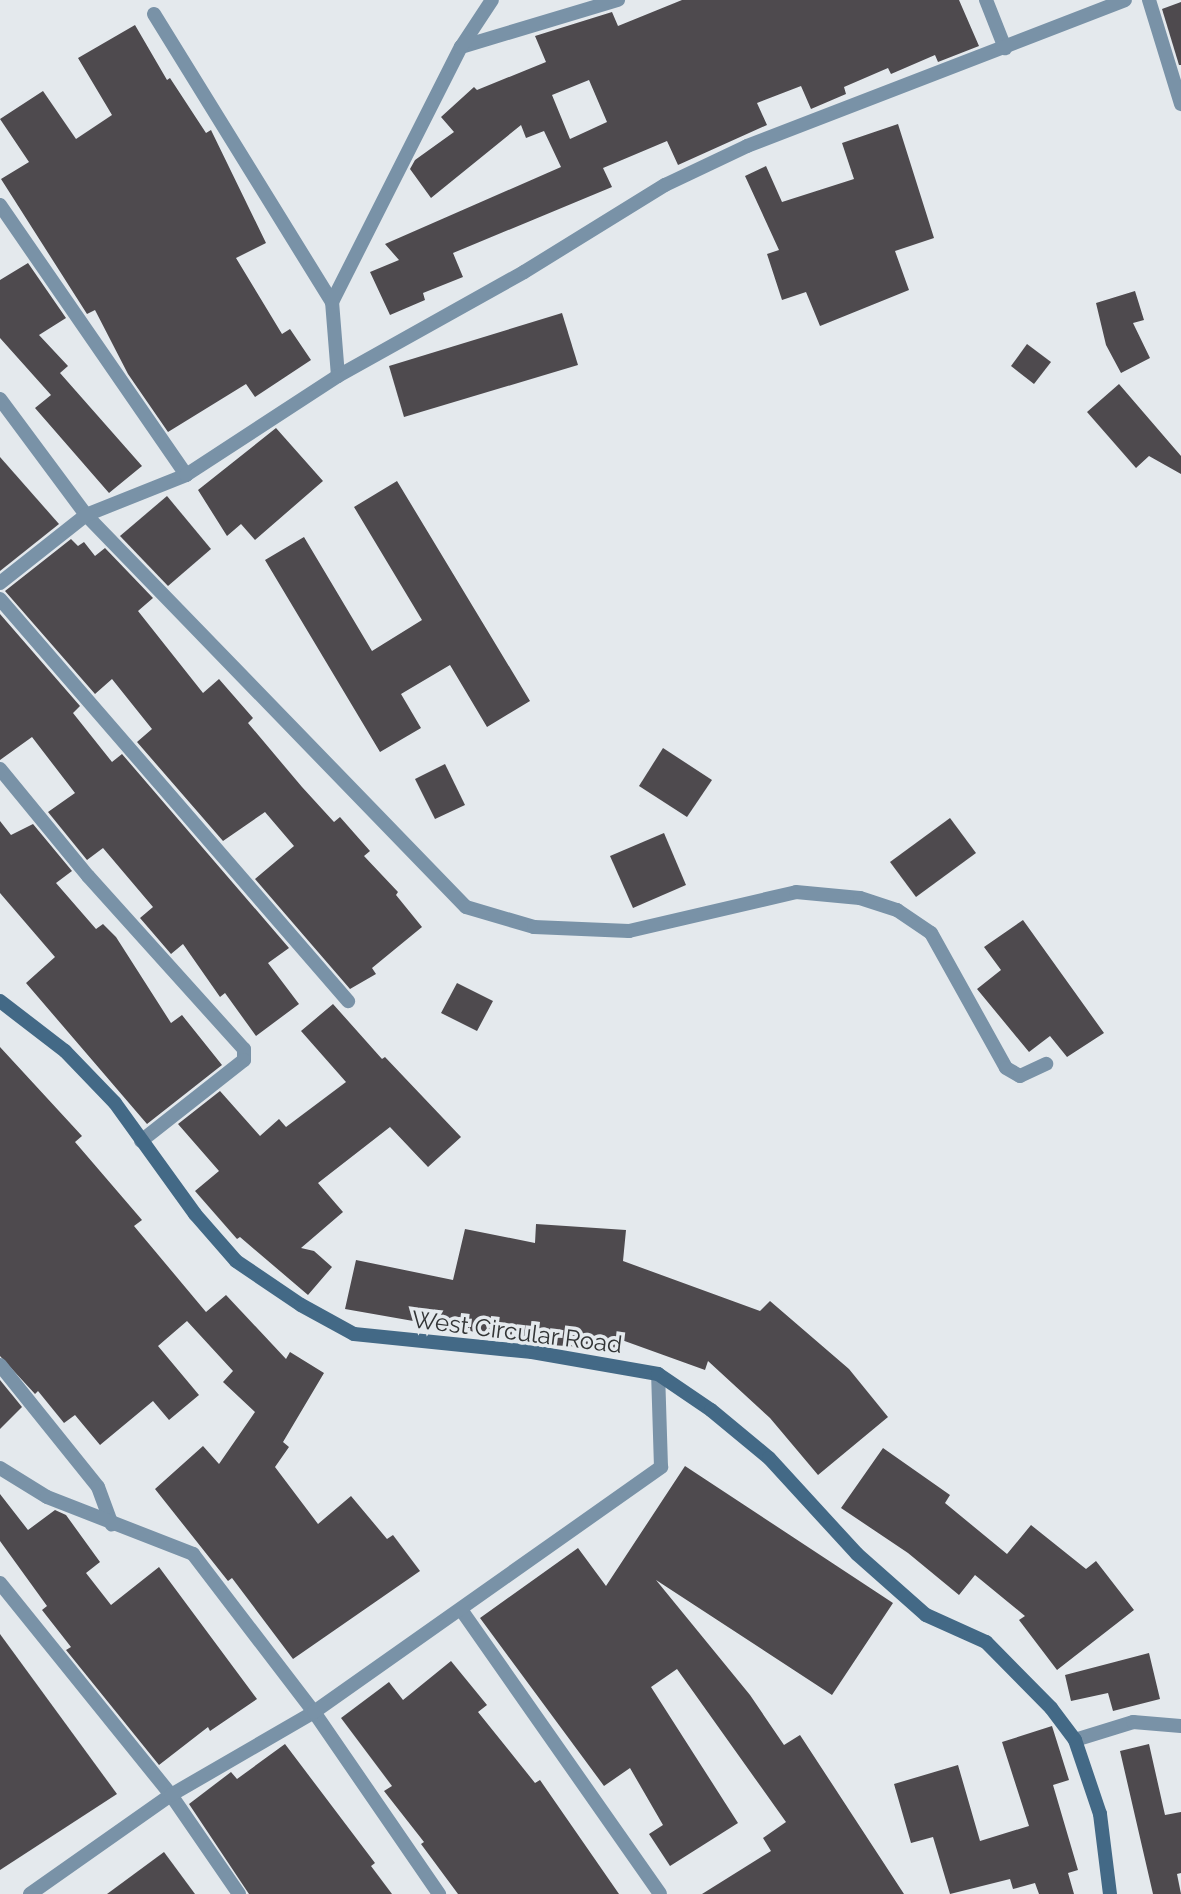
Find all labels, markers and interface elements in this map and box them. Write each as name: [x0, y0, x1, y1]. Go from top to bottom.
street label: West Circular Road: [410, 1305, 624, 1359]

